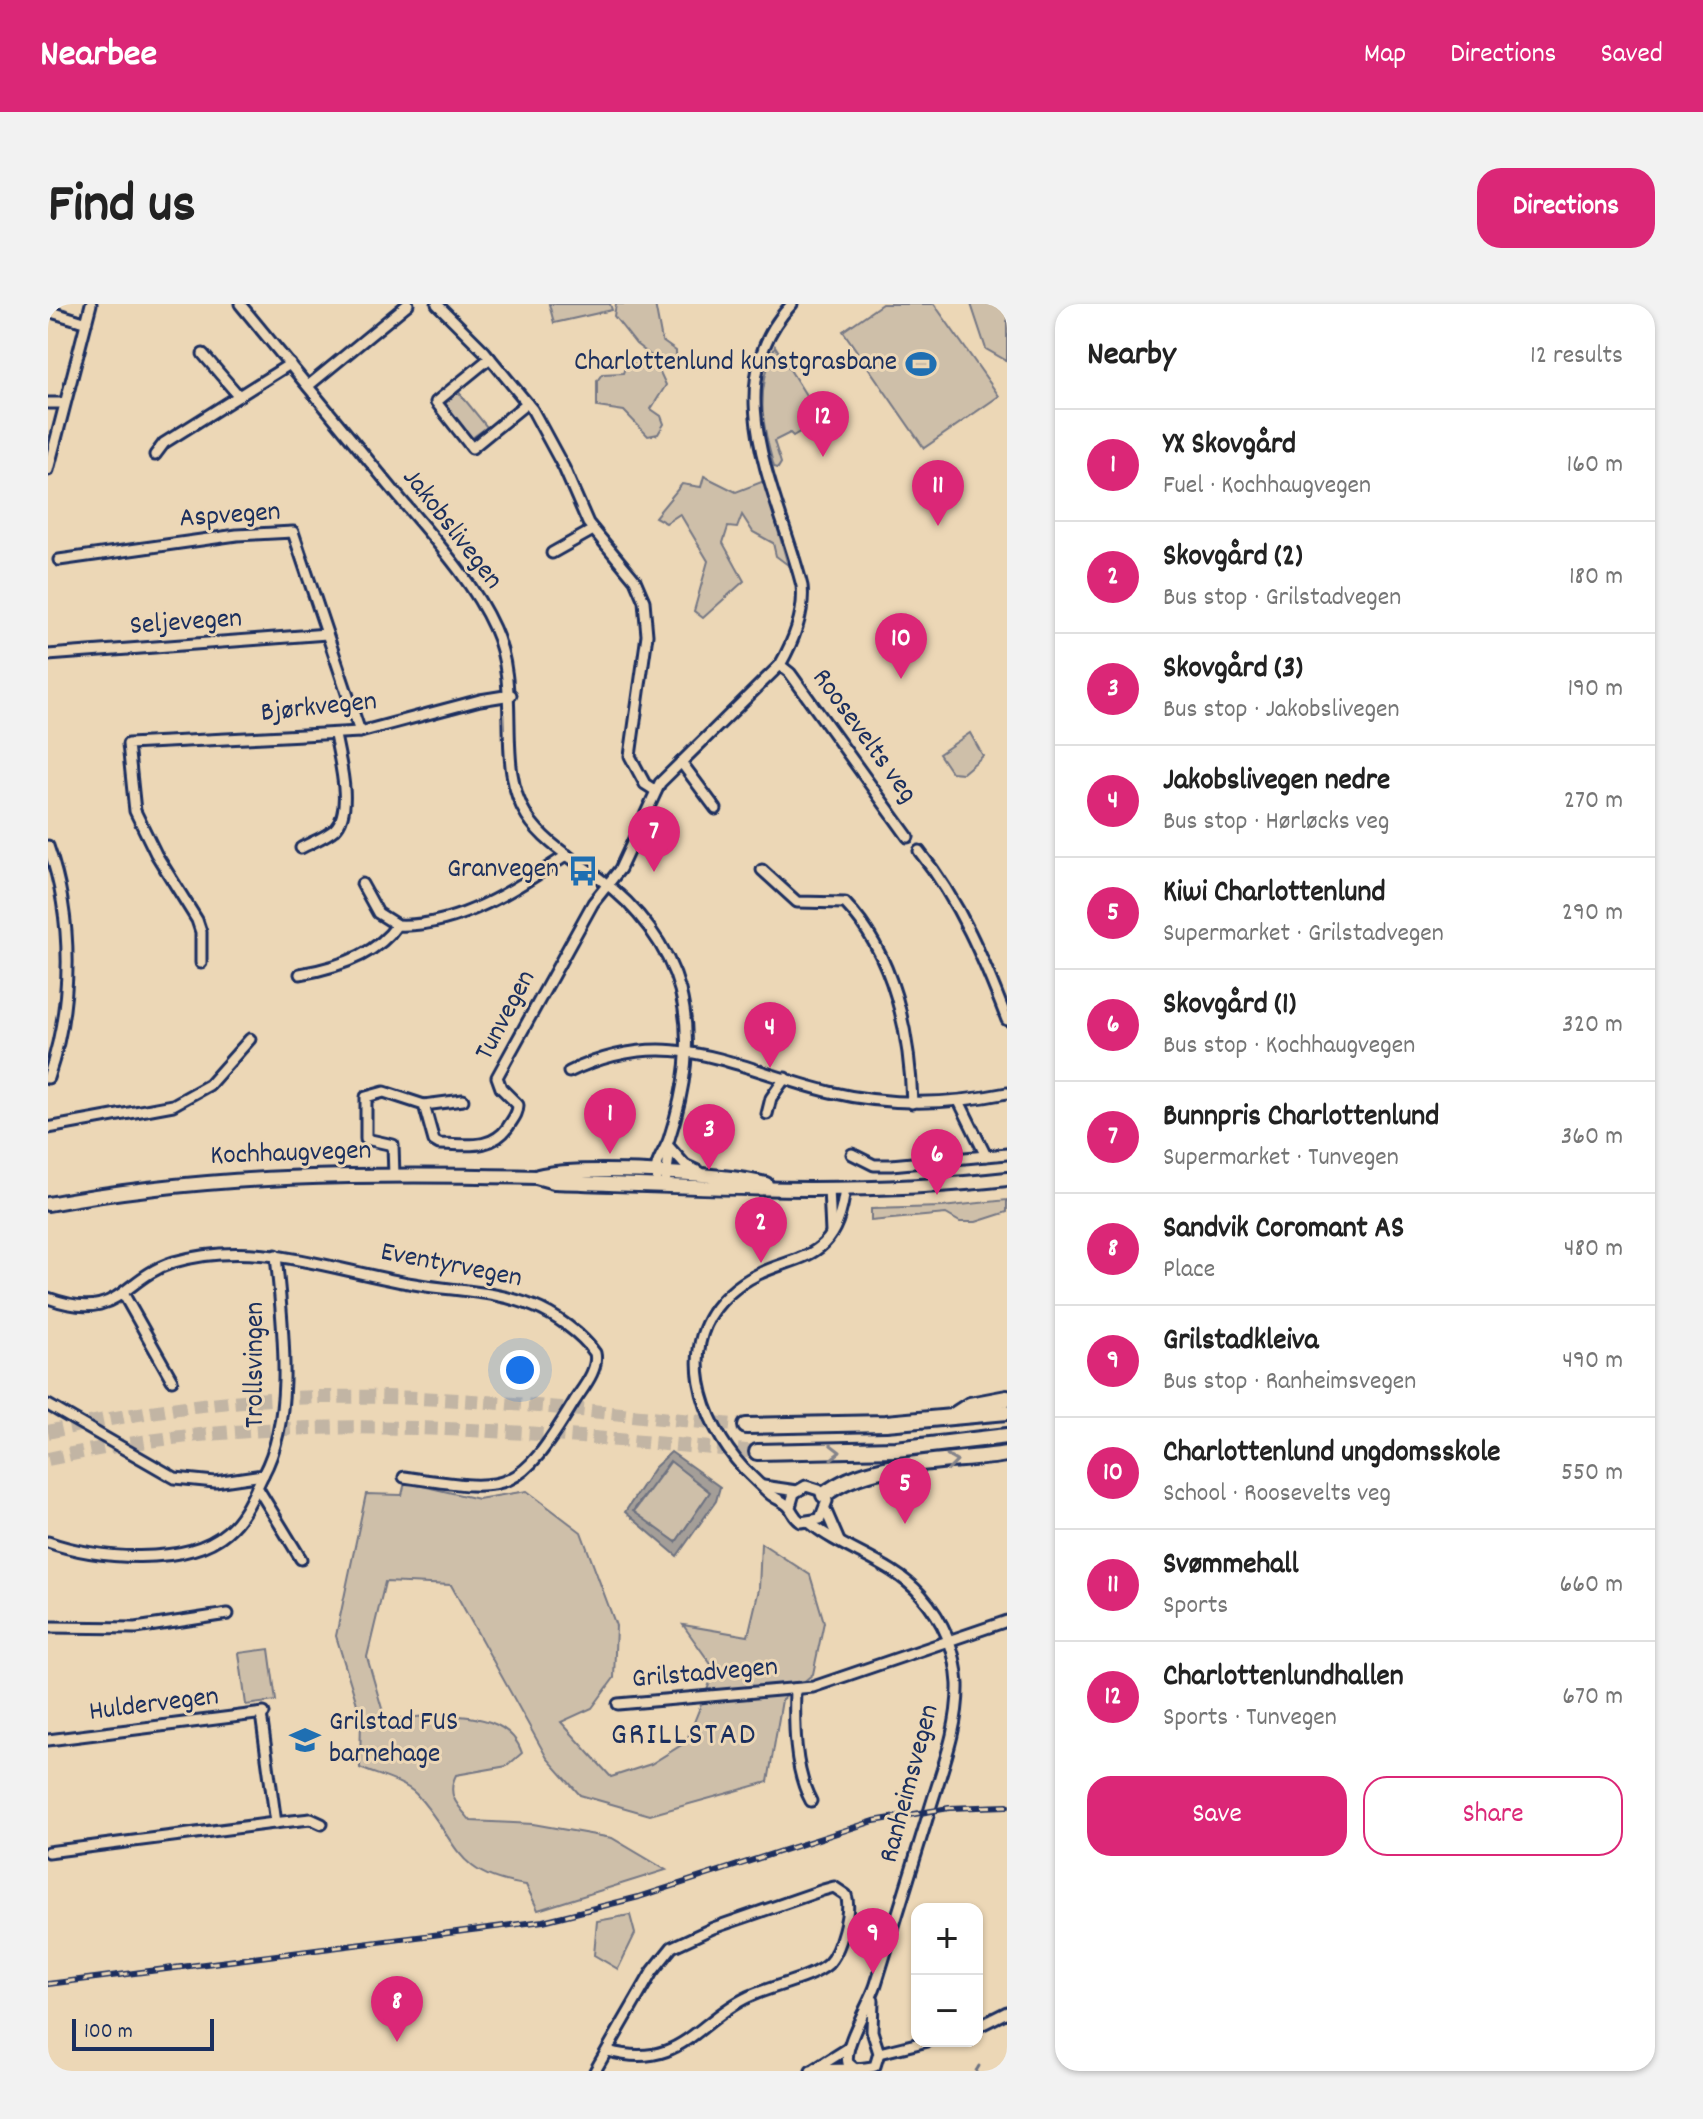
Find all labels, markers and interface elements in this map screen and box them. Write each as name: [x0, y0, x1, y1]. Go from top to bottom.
text: Nearbee: [40, 29, 157, 84]
text: Map: [1364, 36, 1406, 76]
text: Directions: [1450, 36, 1556, 76]
text: Saved: [1600, 36, 1663, 76]
text: Find us: [48, 168, 196, 248]
button: Directions: [1477, 168, 1655, 248]
text: Nearby: [1087, 332, 1176, 381]
text: 12 results: [1530, 338, 1623, 375]
place label: Charlottenlund kunstgrasbane: [574, 344, 897, 384]
sports icon: Charlottenlund kunstgrasbane: [904, 347, 938, 381]
pin: 12: [797, 391, 849, 457]
text: YX Skovgård: [1163, 425, 1296, 468]
text: 1: [1110, 447, 1116, 484]
text: 160 m: [1567, 447, 1623, 484]
pin: 11: [912, 460, 964, 526]
street label: Jakobslivegen: [391, 461, 511, 599]
text: Fuel · Kochhaugvegen: [1163, 468, 1371, 505]
street label: Aspvegen: [178, 494, 282, 540]
text: Skovgård (2): [1163, 537, 1303, 580]
text: 2: [1107, 559, 1119, 596]
text: 180 m: [1569, 559, 1623, 596]
text: Bus stop · Grilstadvegen: [1163, 580, 1401, 617]
street label: Seljevegen: [128, 600, 244, 648]
pin: 10: [875, 613, 927, 679]
text: Skovgård (3): [1163, 649, 1303, 692]
street label: Roosevelts veg: [800, 661, 926, 813]
text: 3: [1107, 671, 1119, 708]
text: 190 m: [1567, 671, 1623, 708]
street label: Bjørkvegen: [259, 683, 379, 735]
text: Bus stop · Jakobslivegen: [1163, 692, 1400, 729]
text: Jakobslivegen nedre: [1163, 761, 1390, 804]
text: 4: [1108, 783, 1118, 820]
text: 270 m: [1564, 783, 1623, 820]
text: Bus stop · Hørløcks veg: [1163, 804, 1389, 841]
pin: 7: [628, 806, 680, 872]
place label: Granvegen: [447, 851, 559, 891]
bus stop icon: Granvegen: [566, 854, 600, 888]
text: Kiwi Charlottenlund: [1163, 873, 1385, 916]
text: 5: [1107, 895, 1119, 932]
text: 290 m: [1562, 895, 1623, 932]
text: Supermarket · Grilstadvegen: [1163, 916, 1444, 953]
street label: Tunvegen: [466, 963, 548, 1069]
text: Skovgård (1): [1163, 985, 1296, 1028]
pin: 4: [744, 1002, 796, 1068]
text: 6: [1107, 1007, 1119, 1044]
text: 320 m: [1562, 1007, 1623, 1044]
text: Bus stop · Kochhaugvegen: [1163, 1028, 1415, 1065]
pin: 1: [584, 1088, 636, 1154]
text: Bunnpris Charlottenlund: [1163, 1097, 1439, 1140]
pin: 3: [683, 1104, 735, 1170]
text: 7: [1108, 1119, 1118, 1156]
text: 360 m: [1561, 1119, 1623, 1156]
pin: 6: [911, 1129, 963, 1195]
street label: Kochhaugvegen: [210, 1132, 372, 1178]
text: Supermarket · Tunvegen: [1163, 1140, 1399, 1177]
pin: 2: [735, 1197, 787, 1263]
text: Sandvik Coromant AS: [1163, 1209, 1404, 1252]
text: 8: [1108, 1231, 1118, 1268]
text: 480 m: [1564, 1231, 1623, 1268]
street label: Eventyrvegen: [377, 1234, 525, 1300]
text: Place: [1163, 1252, 1215, 1289]
street label: Trollsvingen: [237, 1302, 277, 1428]
text: Grilstadkleiva: [1163, 1321, 1318, 1364]
text: 9: [1107, 1343, 1119, 1380]
text: 490 m: [1562, 1343, 1623, 1380]
your location: [500, 1350, 540, 1390]
text: Bus stop · Ranheimsvegen: [1163, 1364, 1416, 1401]
text: Charlottenlund ungdomsskole: [1163, 1433, 1501, 1476]
one-way arrow: [829, 1443, 842, 1461]
one-way arrow: [945, 1454, 958, 1471]
text: 10: [1103, 1455, 1123, 1492]
text: 550 m: [1561, 1455, 1623, 1492]
pin: 5: [879, 1458, 931, 1524]
text: School · Roosevelts veg: [1163, 1476, 1391, 1513]
text: Svømmehall: [1163, 1545, 1299, 1588]
text: 11: [1107, 1567, 1119, 1604]
text: 660 m: [1560, 1567, 1623, 1604]
text: Sports: [1163, 1588, 1228, 1625]
street label: Grilstadvegen: [630, 1649, 780, 1701]
text: Charlottenlundhallen: [1163, 1657, 1404, 1700]
street label: Huldervegen: [87, 1678, 221, 1734]
text: 12: [1104, 1679, 1122, 1716]
text: 670 m: [1562, 1679, 1623, 1716]
street label: Ranheimsvegen: [871, 1700, 951, 1868]
text: Sports · Tunvegen: [1163, 1700, 1337, 1737]
place label: Grilstad FUS barnehage: [329, 1704, 458, 1776]
district label: GRILLSTAD: [611, 1714, 757, 1760]
school or university icon: Grilstad FUS barnehage: [288, 1723, 322, 1757]
button: Save: [1087, 1776, 1347, 1856]
button: Share: [1363, 1776, 1623, 1856]
map controls: [911, 1903, 983, 2047]
button: +: [911, 1903, 983, 1975]
pin: 9: [847, 1908, 899, 1974]
button: −: [911, 1975, 983, 2047]
pin: 8: [371, 1976, 423, 2042]
scale bar: [72, 2015, 214, 2051]
text: 100 m: [84, 2017, 133, 2048]

